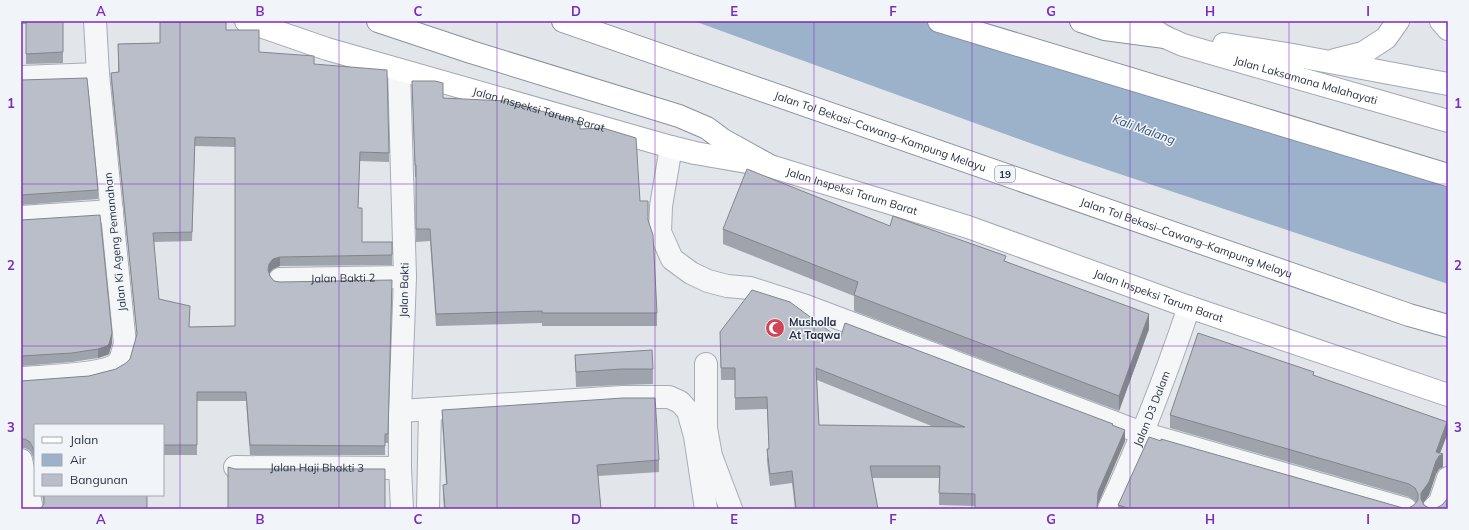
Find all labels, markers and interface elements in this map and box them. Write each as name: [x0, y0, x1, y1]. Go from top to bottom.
text: A: [96, 3, 106, 19]
text: B: [256, 3, 265, 19]
text: C: [414, 3, 423, 19]
text: D: [571, 3, 581, 19]
text: E: [730, 3, 738, 19]
text: F: [889, 3, 897, 19]
text: G: [1046, 3, 1056, 19]
text: H: [1205, 3, 1215, 19]
text: I: [1366, 3, 1370, 19]
street label: Jalan Laksamana Malahayati: [1233, 53, 1379, 107]
street label: Jalan Inspeksi Tarum Barat: [471, 84, 607, 135]
street label: Jalan Tol Bekasi–Cawang–Kampung Melayu: [773, 88, 988, 175]
text: 1: [7, 95, 15, 111]
text: 1: [1454, 95, 1462, 111]
water label: Kali Malang: [1111, 111, 1177, 147]
street label: Jalan Inspeksi Tarum Barat: [785, 164, 919, 218]
road number: 19: [995, 166, 1015, 182]
street label: Jalan Ki Ageng Pemanahan: [101, 172, 129, 312]
street label: Jalan Tol Bekasi–Cawang–Kampung Melayu: [1079, 194, 1294, 281]
text: 2: [7, 257, 15, 273]
text: 2: [1454, 257, 1462, 273]
street label: Jalan Bakti: [397, 262, 411, 318]
street label: Jalan Inspeksi Tarum Barat: [1092, 266, 1225, 325]
street label: Jalan Bakti 2: [311, 270, 376, 286]
place label: Musholla At Taqwa: [789, 315, 840, 342]
mosque icon: Musholla At Taqwa: [764, 317, 786, 339]
street label: Jalan D3 Dalam: [1130, 369, 1173, 449]
text: 3: [7, 419, 15, 435]
text: 3: [1454, 419, 1462, 435]
legend: [34, 424, 164, 496]
text: Jalan: [70, 432, 98, 447]
text: Air: [70, 452, 87, 467]
street label: Jalan Haji Bhakti 3: [270, 460, 364, 475]
text: Bangunan: [70, 472, 128, 487]
text: A: [96, 511, 106, 527]
text: B: [256, 511, 265, 527]
text: C: [414, 511, 423, 527]
text: D: [571, 511, 581, 527]
text: E: [730, 511, 738, 527]
text: F: [889, 511, 897, 527]
text: G: [1046, 511, 1056, 527]
text: H: [1205, 511, 1215, 527]
text: I: [1366, 511, 1370, 527]

